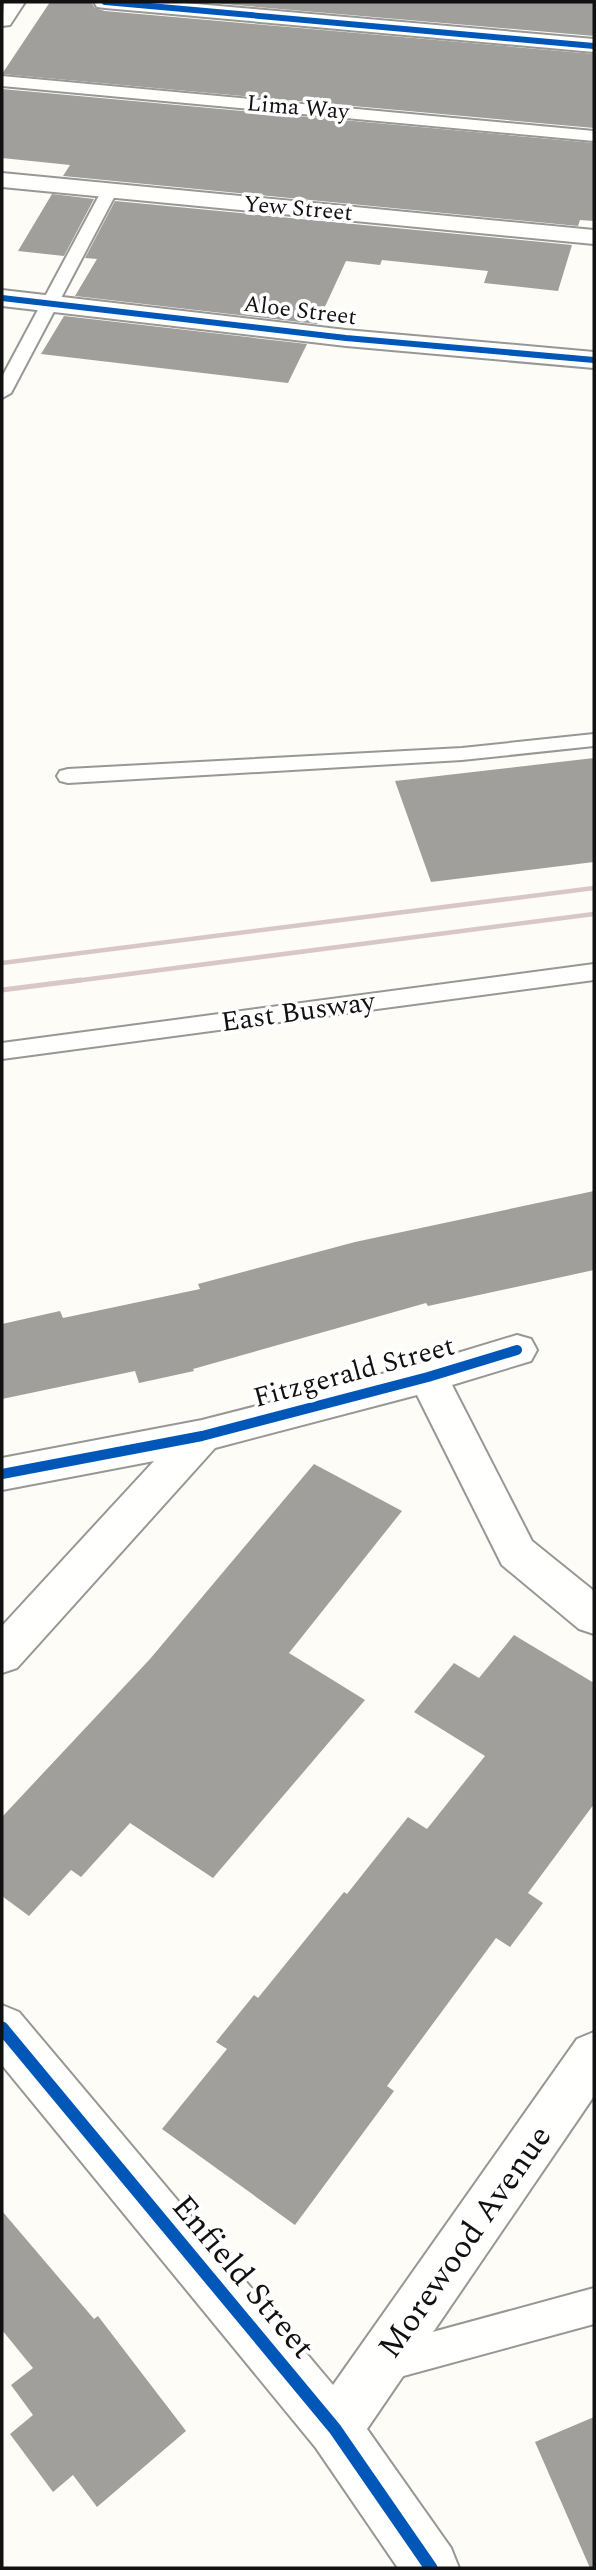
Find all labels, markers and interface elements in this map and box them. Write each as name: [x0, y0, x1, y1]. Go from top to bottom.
street label: Lima Way: [245, 86, 352, 130]
street label: Yew Street: [242, 187, 354, 231]
street label: Aloe Street: [242, 287, 358, 335]
street label: East Busway: [218, 980, 379, 1044]
street label: Fitzgerald Street: [248, 1324, 460, 1420]
street label: Morewood Avenue: [366, 2115, 564, 2369]
street label: Enfield Street: [159, 2184, 327, 2370]

